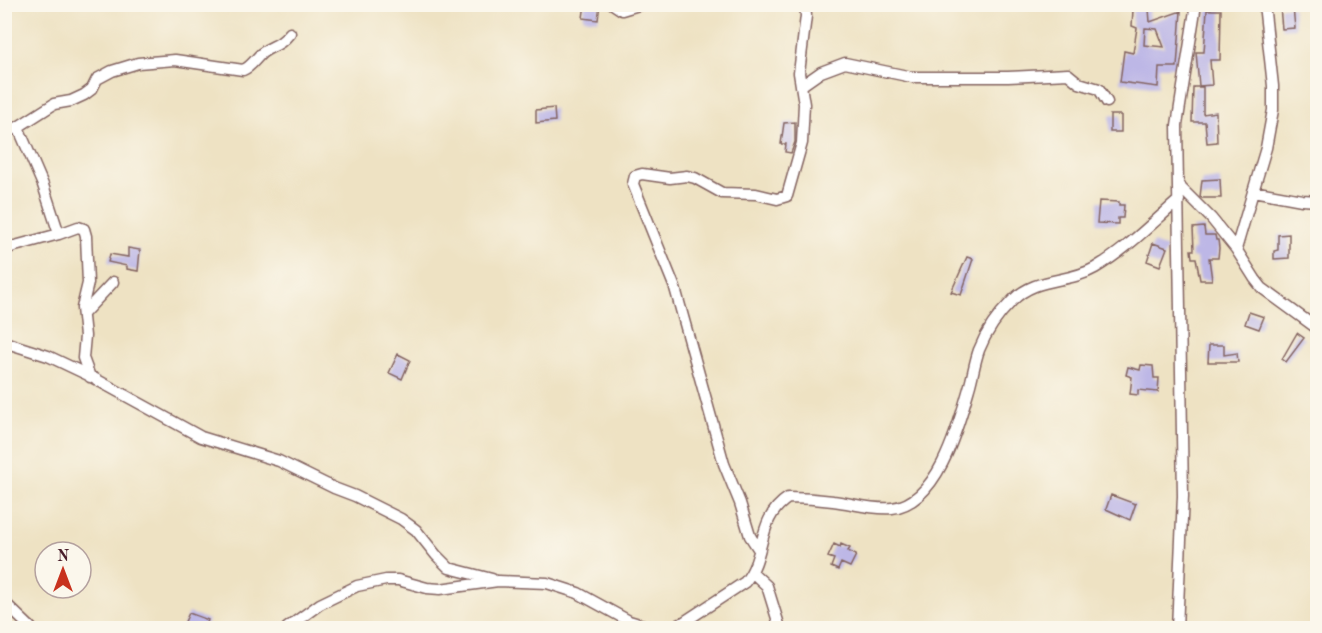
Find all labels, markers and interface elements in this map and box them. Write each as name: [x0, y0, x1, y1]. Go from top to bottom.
north arrow: [33, 540, 93, 600]
text: N: [57, 549, 70, 565]

